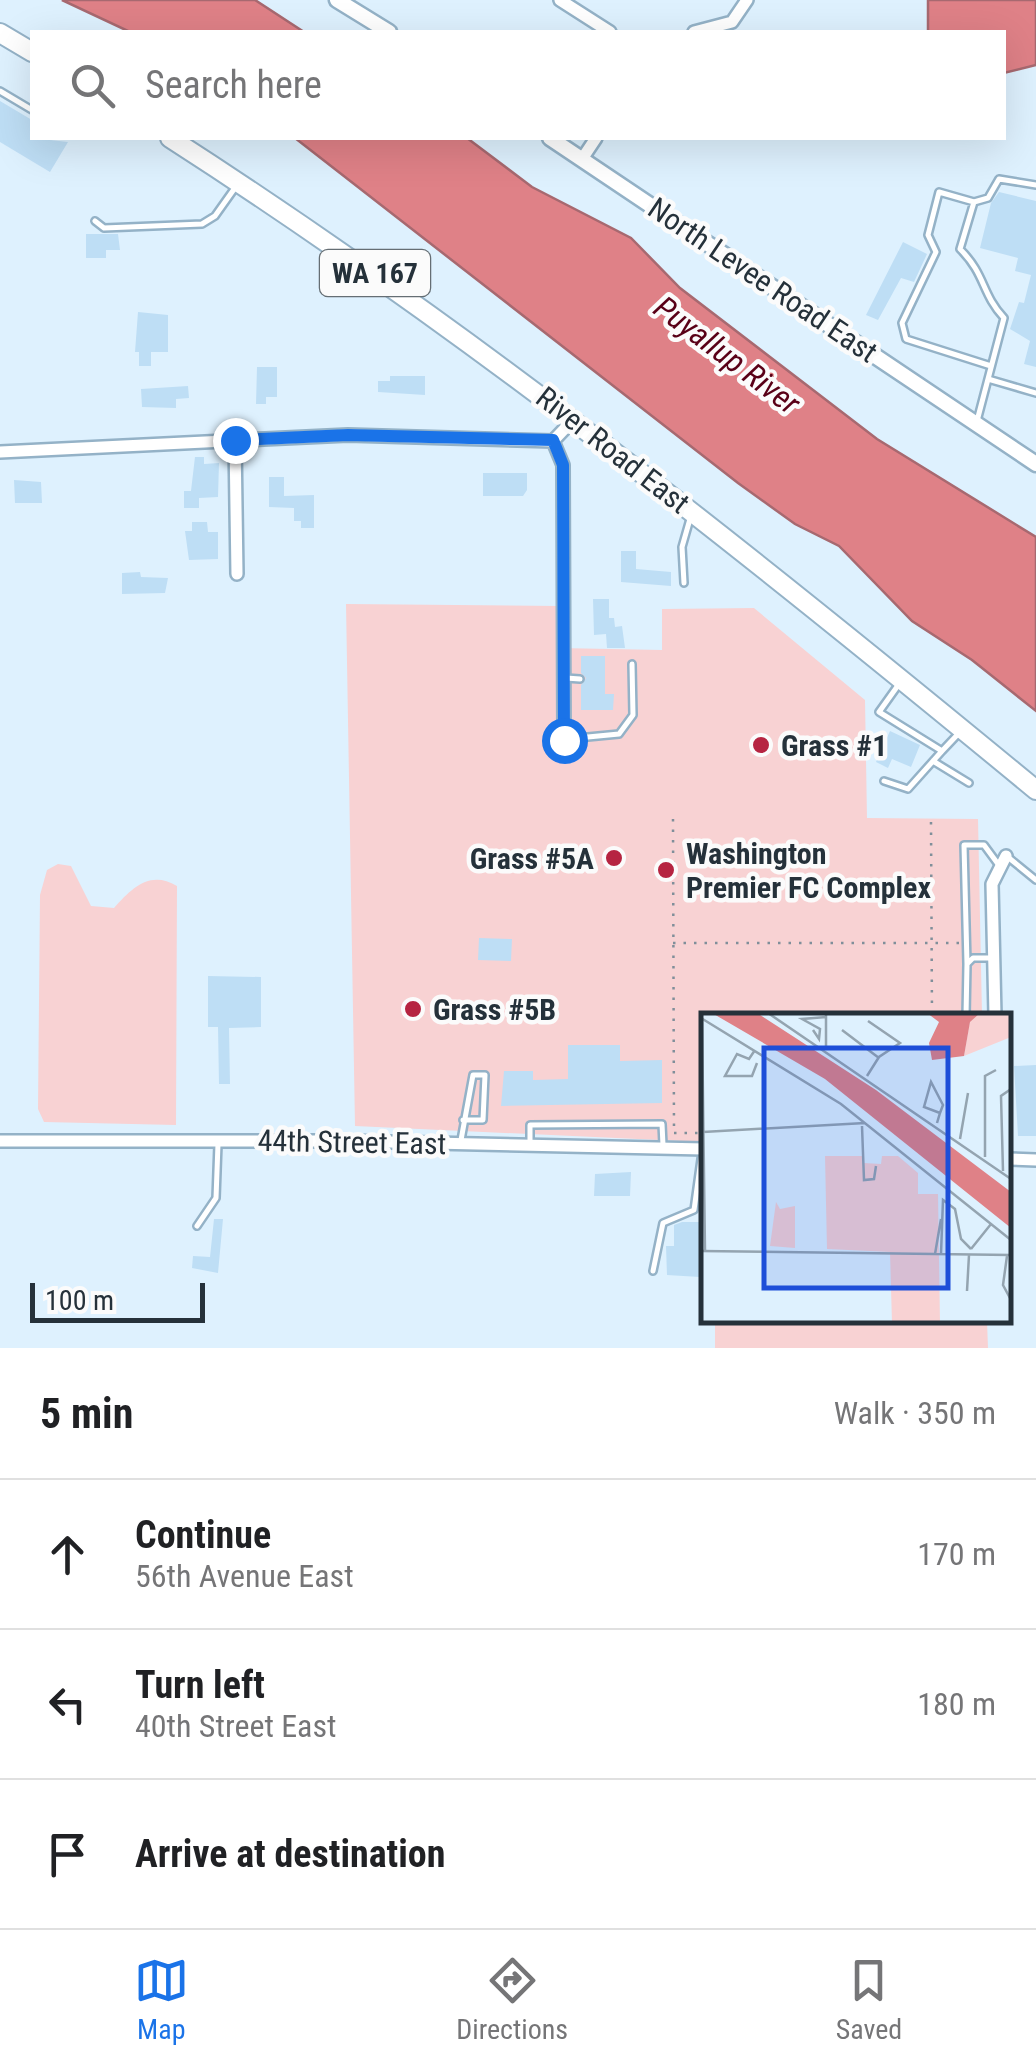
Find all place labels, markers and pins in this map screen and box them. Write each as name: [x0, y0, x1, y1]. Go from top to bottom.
place label: Grass #1: [781, 728, 887, 763]
marker: Grass #1: [750, 734, 772, 756]
place label: Washington Premier FC Complex: [686, 836, 931, 905]
place label: Grass #5A: [470, 841, 594, 876]
marker: Grass #5A: [603, 847, 625, 869]
marker: Washington Premier FC Complex: [655, 859, 677, 881]
place label: Grass #5B: [433, 992, 556, 1027]
marker: Grass #5B: [402, 998, 424, 1020]

